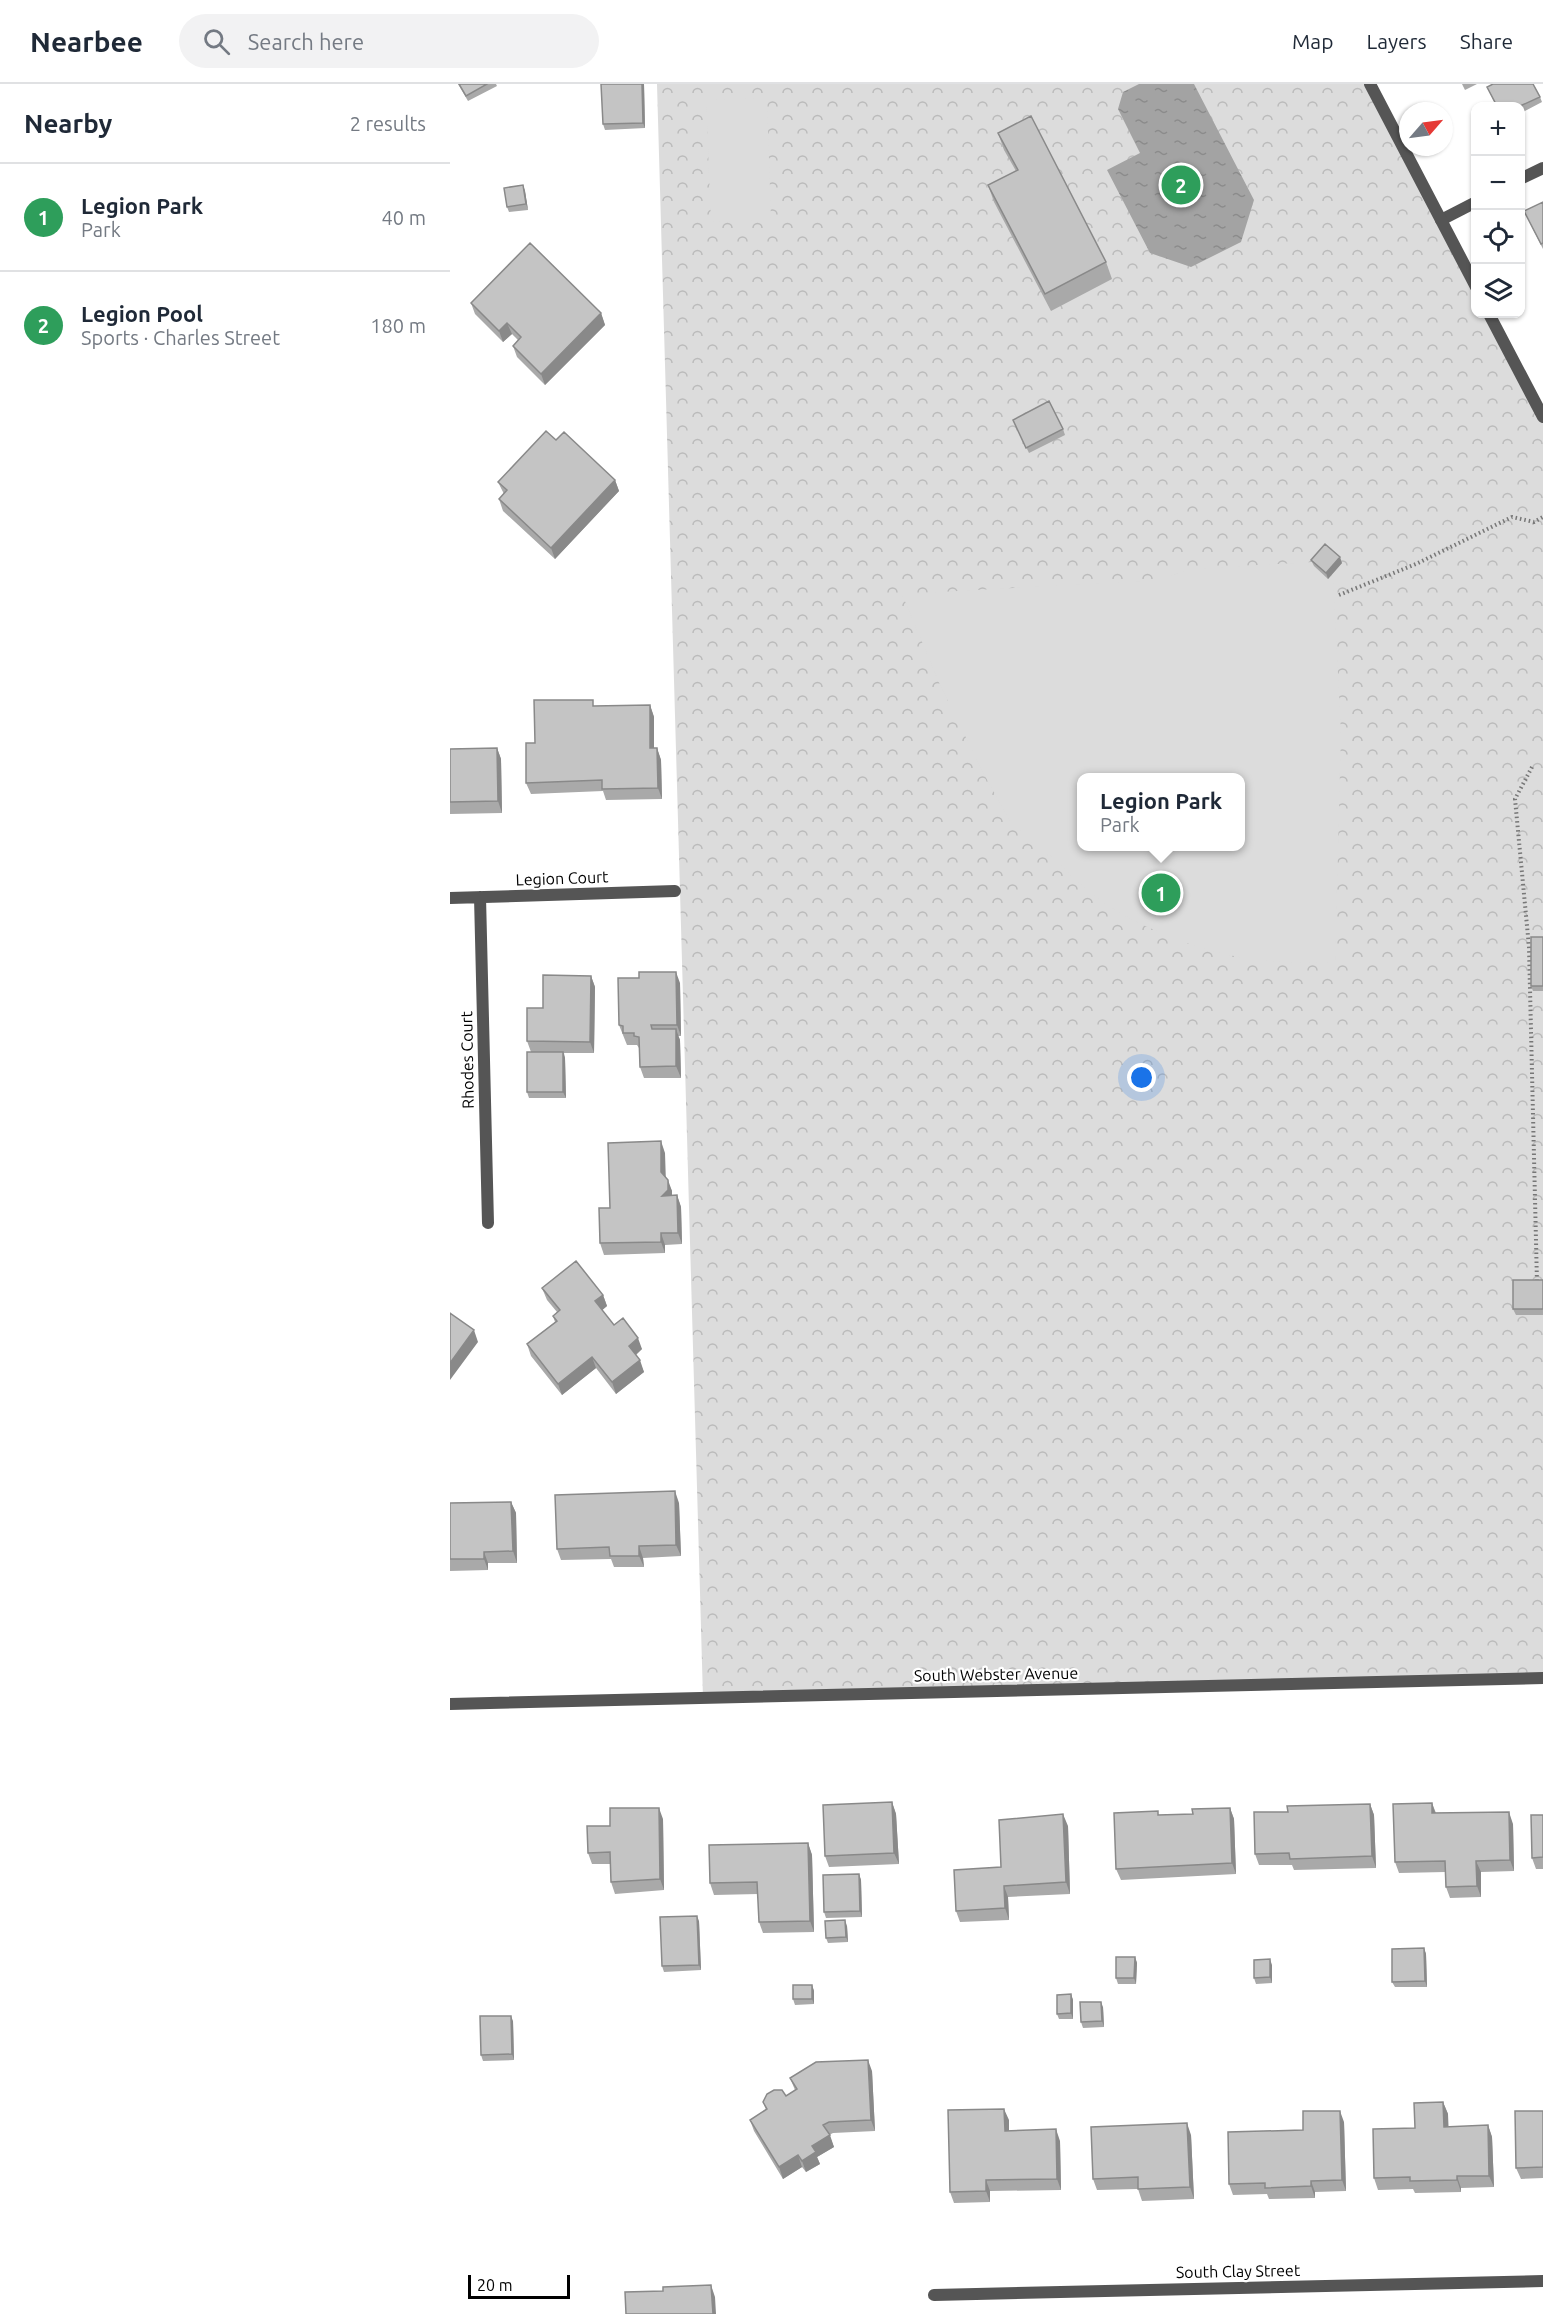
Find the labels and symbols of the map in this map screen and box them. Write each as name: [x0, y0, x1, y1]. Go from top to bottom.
north arrow: [1399, 102, 1453, 156]
pin: 2: [1162, 162, 1200, 208]
street label: Legion Court: [515, 867, 609, 889]
pin: 1: [1142, 870, 1180, 916]
street label: Rhodes Court: [457, 1010, 477, 1109]
your location: [1127, 1063, 1156, 1092]
street label: South Webster Avenue: [914, 1664, 1078, 1684]
street label: South Clay Street: [1176, 2261, 1301, 2281]
scale bar: [468, 2272, 570, 2300]

